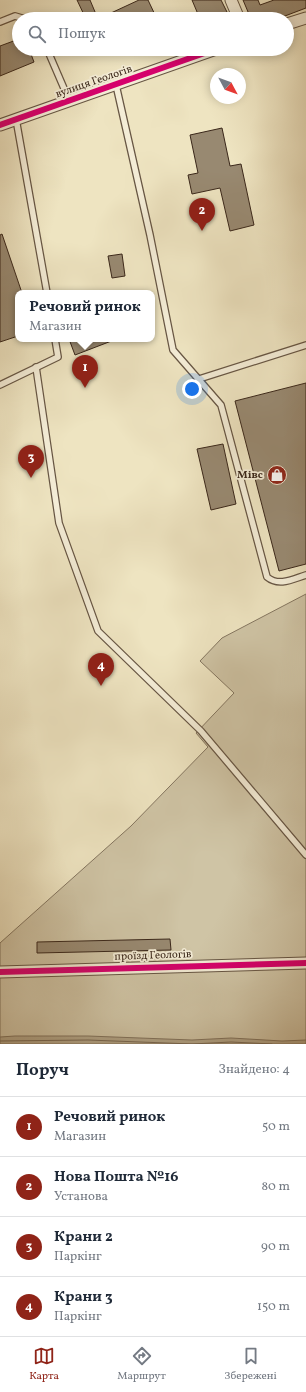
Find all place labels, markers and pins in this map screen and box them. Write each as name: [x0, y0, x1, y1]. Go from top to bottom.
pin: 2: [189, 198, 215, 231]
pin: 1: [72, 355, 98, 388]
pin: 3: [18, 445, 44, 478]
shop icon: Мівс: [266, 464, 288, 486]
place label: Мівс: [237, 468, 263, 483]
pin: 4: [88, 653, 114, 686]

